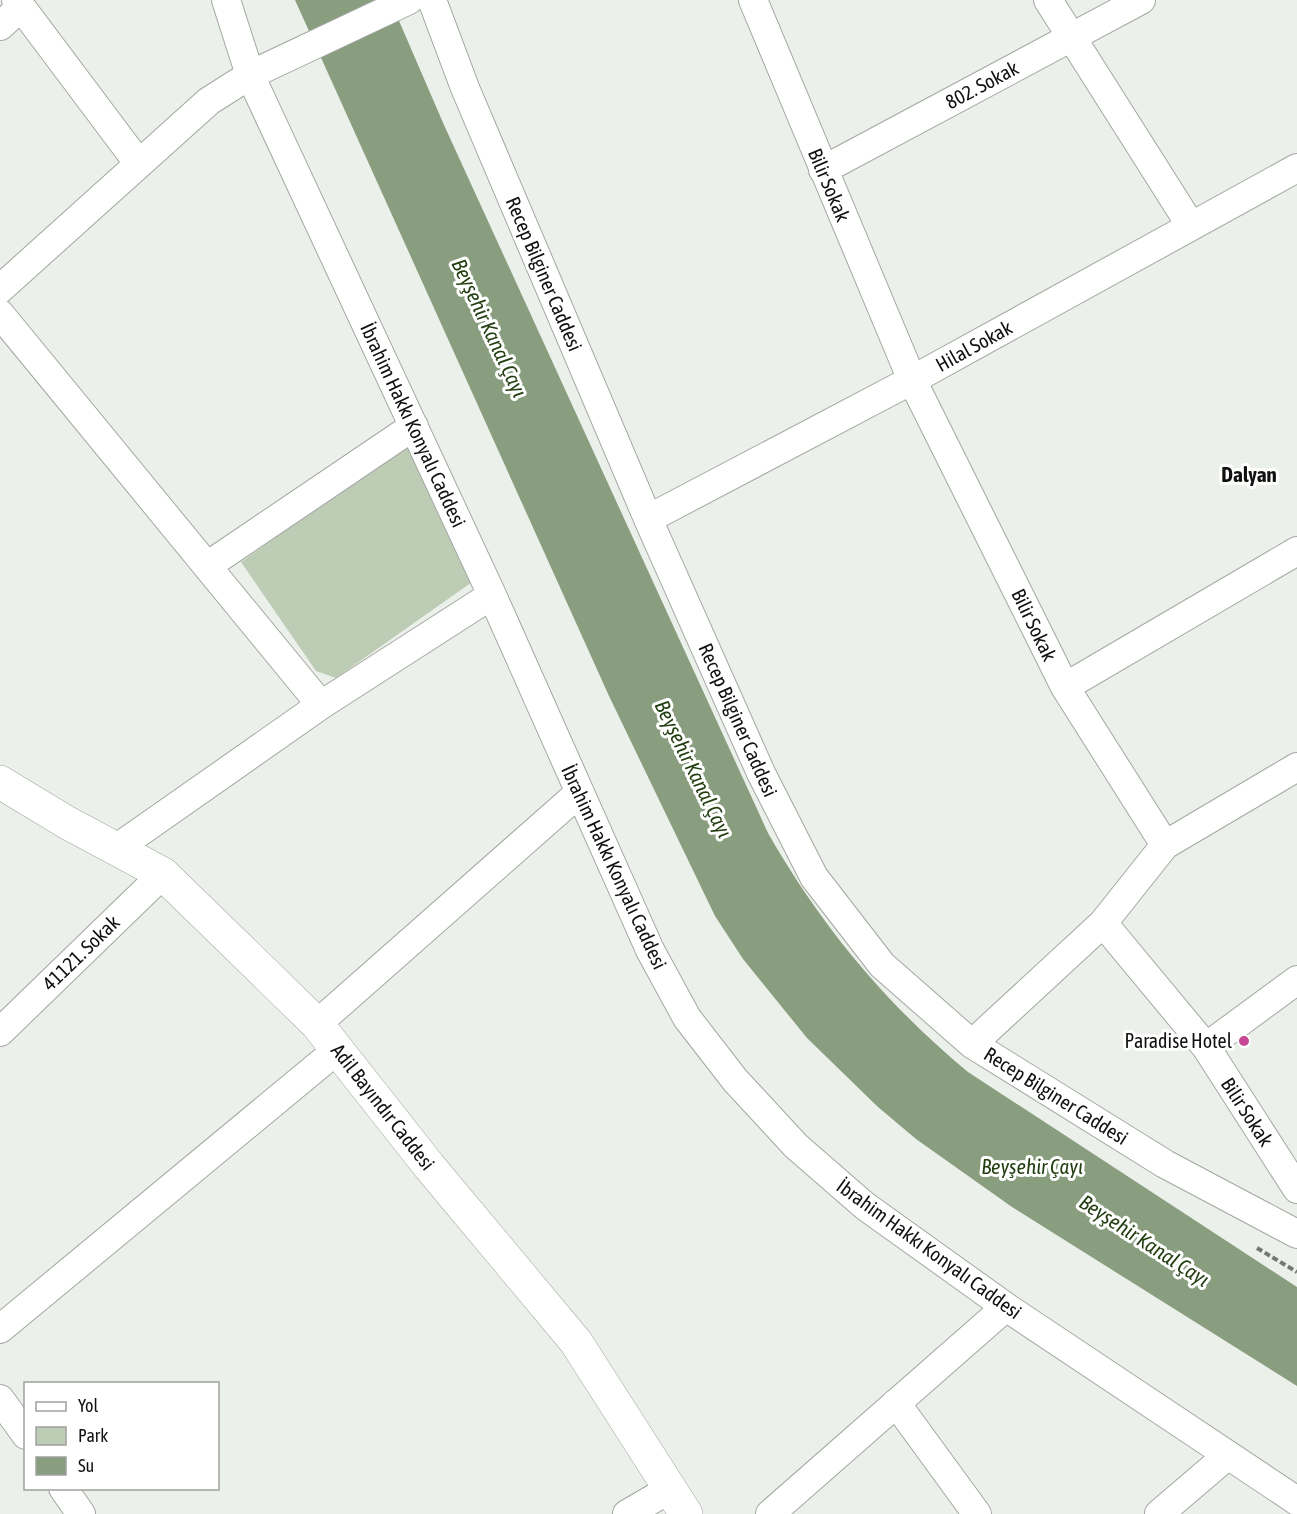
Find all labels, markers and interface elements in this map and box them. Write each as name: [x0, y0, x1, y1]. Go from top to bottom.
street label: 802. Sokak: [941, 56, 1022, 113]
street label: Bilir Sokak: [804, 145, 855, 225]
street label: Recep Bilginer Caddesi: [502, 193, 587, 354]
water label: Beyşehir Kanal Çayı: [447, 255, 532, 401]
street label: Hilal Sokak: [932, 315, 1016, 376]
street label: İbrahim Hakkı Konyalı Caddesi: [356, 319, 471, 531]
district label: Dalyan: [1221, 462, 1277, 486]
street label: Bilir Sokak: [1007, 585, 1062, 665]
street label: Recep Bilginer Caddesi: [694, 640, 783, 800]
water label: Beyşehir Kanal Çayı: [650, 696, 738, 841]
street label: İbrahim Hakkı Konyalı Caddesi: [557, 761, 672, 973]
street label: 41121. Sokak: [37, 910, 124, 995]
place label: Paradise Hotel: [1125, 1029, 1233, 1052]
marker: Paradise Hotel: [1237, 1034, 1251, 1048]
street label: Adil Bayındır Caddesi: [327, 1039, 440, 1174]
street label: Recep Bilginer Caddesi: [980, 1042, 1132, 1149]
street label: Bilir Sokak: [1217, 1073, 1278, 1151]
water label: Beyşehir Çayı: [981, 1154, 1083, 1178]
street label: İbrahim Hakkı Konyalı Caddesi: [833, 1174, 1026, 1323]
water label: Beyşehir Kanal Çayı: [1075, 1189, 1214, 1291]
legend: [24, 1382, 219, 1490]
text: Yol: [78, 1395, 98, 1416]
text: Park: [78, 1425, 108, 1446]
text: Su: [78, 1455, 94, 1476]

